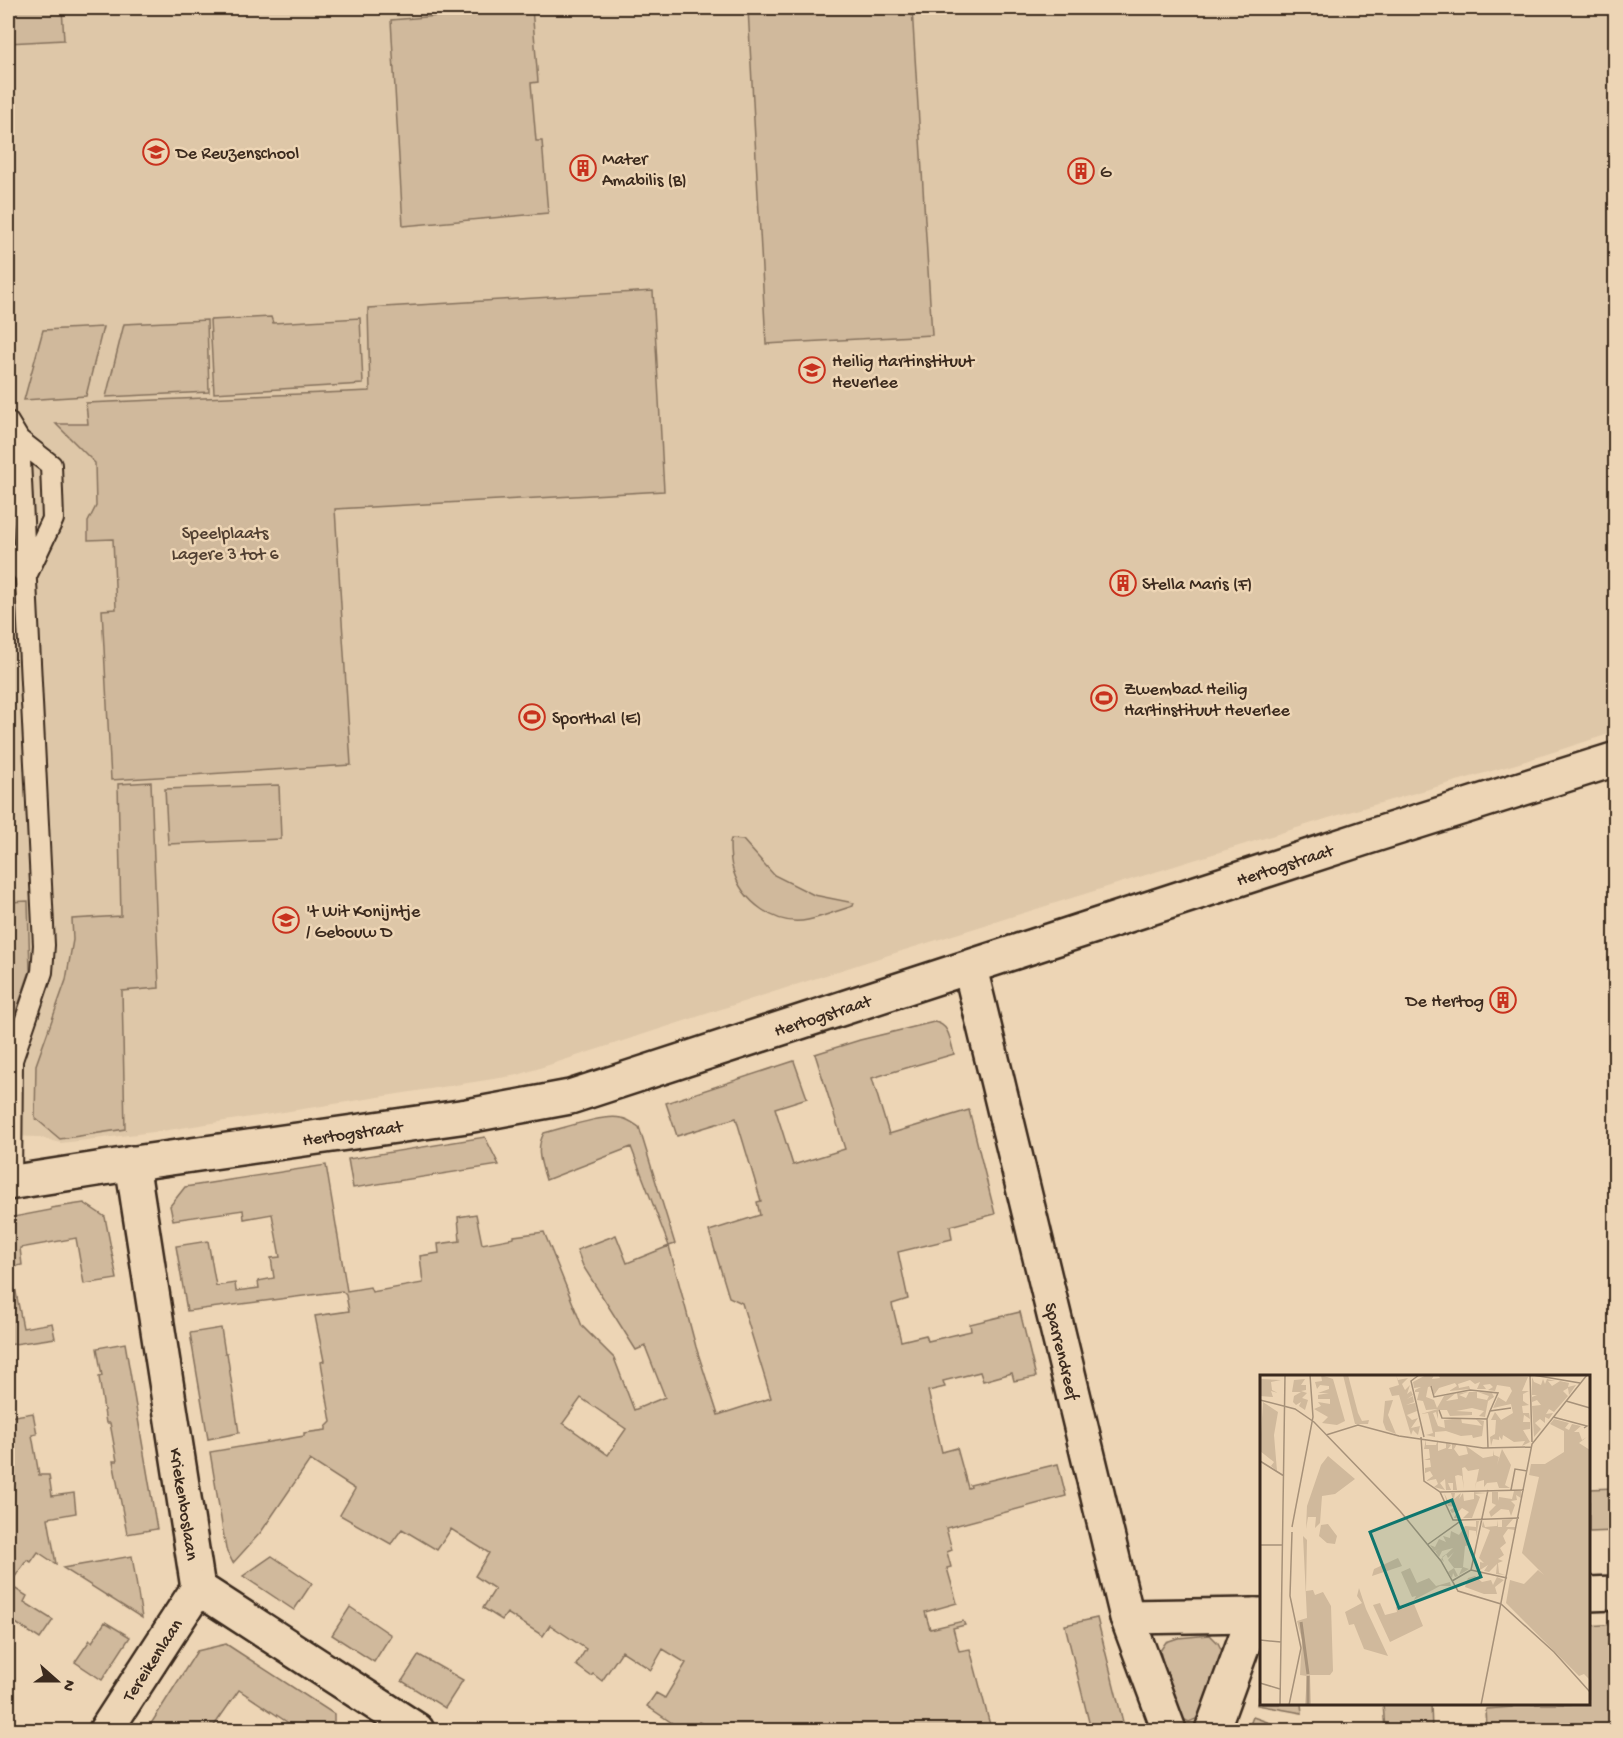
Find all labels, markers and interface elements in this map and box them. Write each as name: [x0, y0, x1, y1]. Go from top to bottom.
school or university icon: De Reuzenschool: [141, 137, 171, 167]
place label: De Reuzenschool: [175, 144, 299, 165]
place label: Mater Amabilis (B): [602, 150, 687, 192]
building icon: Mater Amabilis (B): [568, 153, 598, 183]
building icon: G: [1066, 156, 1096, 186]
place label: G: [1100, 163, 1112, 184]
place label: Heilig Hartinstituut Heverlee: [832, 352, 975, 394]
school or university icon: Heilig Hartinstituut Heverlee: [797, 355, 827, 385]
park label: Speelplaats Lagere 3 tot 6: [171, 524, 279, 566]
building icon: Stella Maris (F): [1108, 568, 1138, 598]
place label: Stella Maris (F): [1142, 575, 1252, 596]
place label: Zwembad Heilig Hartinstituut Heverlee: [1124, 680, 1291, 722]
sports icon: Zwembad Heilig Hartinstituut Heverlee: [1089, 683, 1119, 713]
sports icon: Sporthal (E): [517, 702, 547, 732]
place label: Sporthal (E): [552, 709, 642, 730]
street label: Hertogstraat: [1234, 841, 1338, 892]
place label: 't Wit Konijntje / Gebouw D: [306, 902, 421, 944]
school or university icon: 't Wit Konijntje / Gebouw D: [271, 905, 301, 935]
building icon: De Hertog: [1488, 985, 1518, 1015]
street label: Hertogstraat: [772, 991, 876, 1043]
place label: De Hertog: [1405, 992, 1484, 1013]
street label: Hertogstraat: [301, 1117, 406, 1152]
street label: Sparrendreef: [1038, 1301, 1082, 1403]
inset map: [1260, 1375, 1590, 1705]
street label: Kriekenboslaan: [163, 1447, 202, 1562]
street label: Tereikenlaan: [119, 1615, 188, 1707]
north arrow: [27, 1651, 87, 1711]
text: N: [57, 1677, 78, 1694]

